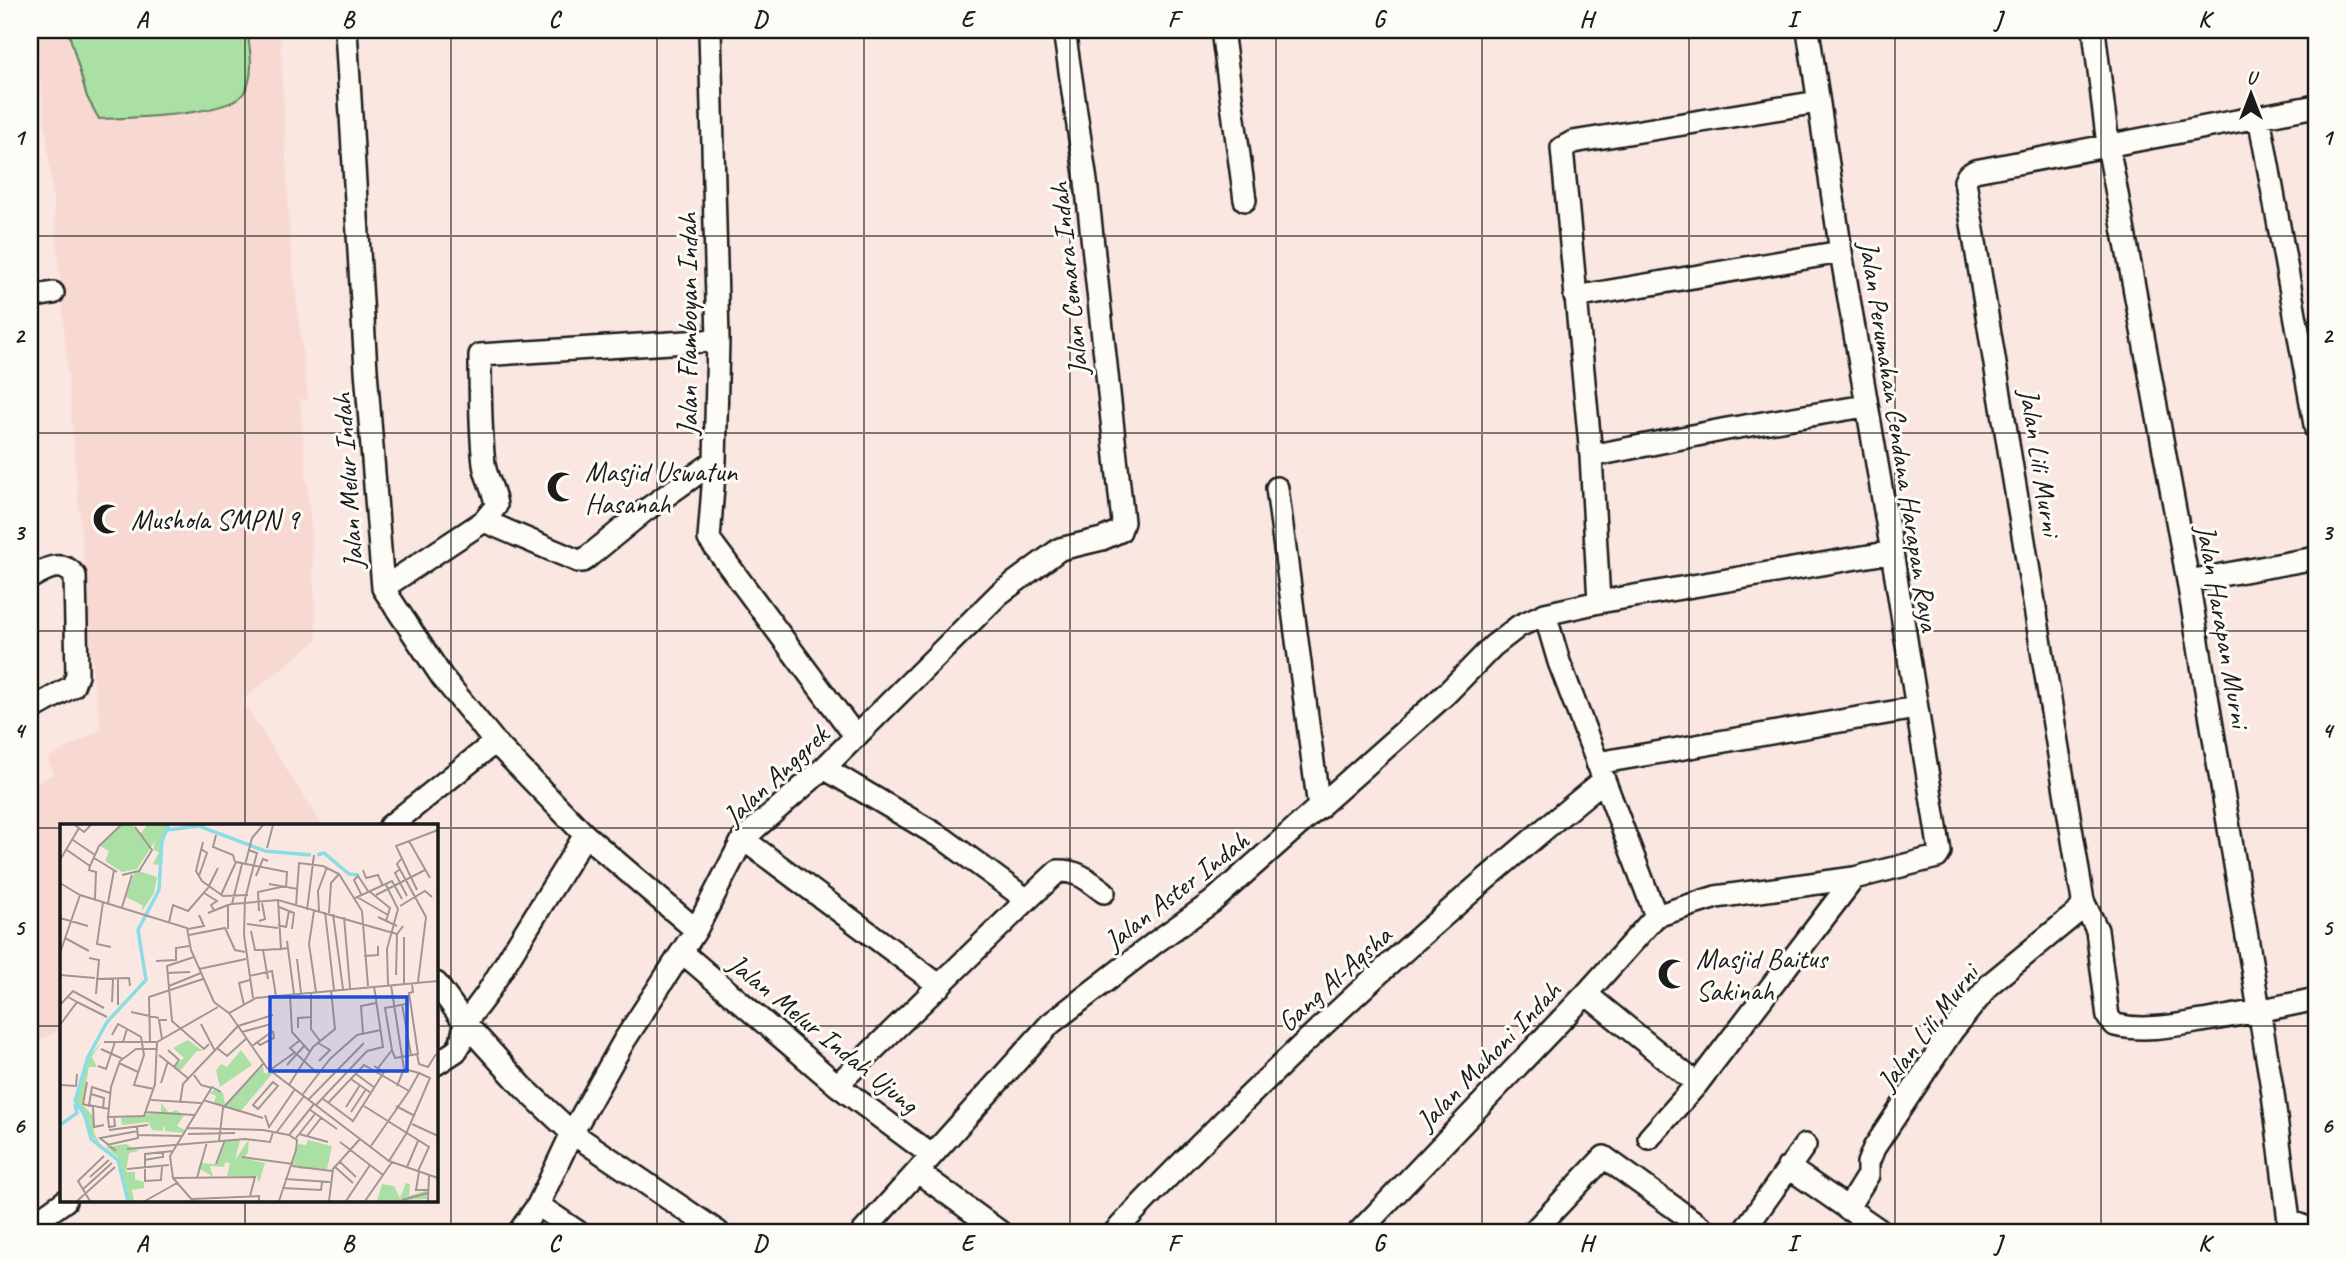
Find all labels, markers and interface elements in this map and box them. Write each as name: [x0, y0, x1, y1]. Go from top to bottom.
text: A: [136, 5, 150, 34]
text: B: [342, 5, 356, 34]
text: C: [549, 5, 563, 34]
text: D: [753, 5, 769, 34]
text: E: [961, 5, 977, 34]
text: F: [1168, 5, 1184, 34]
text: G: [1373, 5, 1388, 34]
text: H: [1579, 5, 1597, 34]
text: I: [1787, 5, 1802, 34]
text: J: [1992, 5, 2005, 34]
text: K: [2198, 5, 2214, 34]
north arrow: [2216, 60, 2286, 130]
text: U: [2246, 66, 2259, 90]
text: 1: [14, 123, 27, 152]
text: 1: [2322, 123, 2335, 152]
street label: Jalan Cemara Indah: [1041, 179, 1096, 379]
street label: Jalan Flamboyan Indah: [670, 211, 705, 437]
street label: Jalan Perumahan Cendana Harapan Raya: [1851, 237, 1948, 635]
text: 2: [14, 321, 27, 350]
text: 2: [2322, 321, 2335, 350]
street label: Jalan Lili Murni: [2011, 384, 2070, 542]
street label: Jalan Melur Indah: [324, 390, 371, 572]
place label: Masjid Uswatun Hasanah: [585, 454, 739, 521]
mosque icon: Masjid Uswatun Hasanah: [545, 470, 579, 504]
mosque icon: Mushola SMPN 9: [91, 502, 125, 536]
place label: Mushola SMPN 9: [131, 502, 301, 537]
text: 3: [14, 518, 27, 547]
text: 3: [2322, 518, 2335, 547]
street label: Jalan Harapan Murni: [2188, 520, 2259, 734]
text: 4: [14, 716, 27, 745]
street label: Jalan Anggrek: [714, 716, 838, 834]
text: 4: [2322, 716, 2335, 745]
street label: Jalan Aster Indah: [1095, 822, 1257, 959]
inset map: [60, 824, 438, 1202]
text: 5: [14, 913, 26, 942]
text: 5: [2322, 913, 2334, 942]
street label: Gang Al-Aqsha: [1270, 917, 1400, 1039]
place label: Masjid Baitus Sakinah: [1696, 941, 1830, 1008]
street label: Jalan Melur Indah Ujung: [720, 945, 927, 1122]
street label: Jalan Lili Murni: [1868, 955, 1988, 1099]
mosque icon: Masjid Baitus Sakinah: [1656, 957, 1690, 991]
street label: Jalan Mahoni Indah: [1407, 972, 1570, 1139]
text: 6: [14, 1111, 27, 1140]
text: 6: [2322, 1111, 2335, 1140]
text: A: [136, 1229, 150, 1258]
text: B: [342, 1229, 356, 1258]
text: C: [549, 1229, 563, 1258]
text: D: [753, 1229, 769, 1258]
text: E: [961, 1229, 977, 1258]
text: F: [1168, 1229, 1184, 1258]
text: G: [1373, 1229, 1388, 1258]
text: H: [1579, 1229, 1597, 1258]
text: I: [1787, 1229, 1802, 1258]
text: J: [1992, 1229, 2005, 1258]
text: K: [2198, 1229, 2214, 1258]

